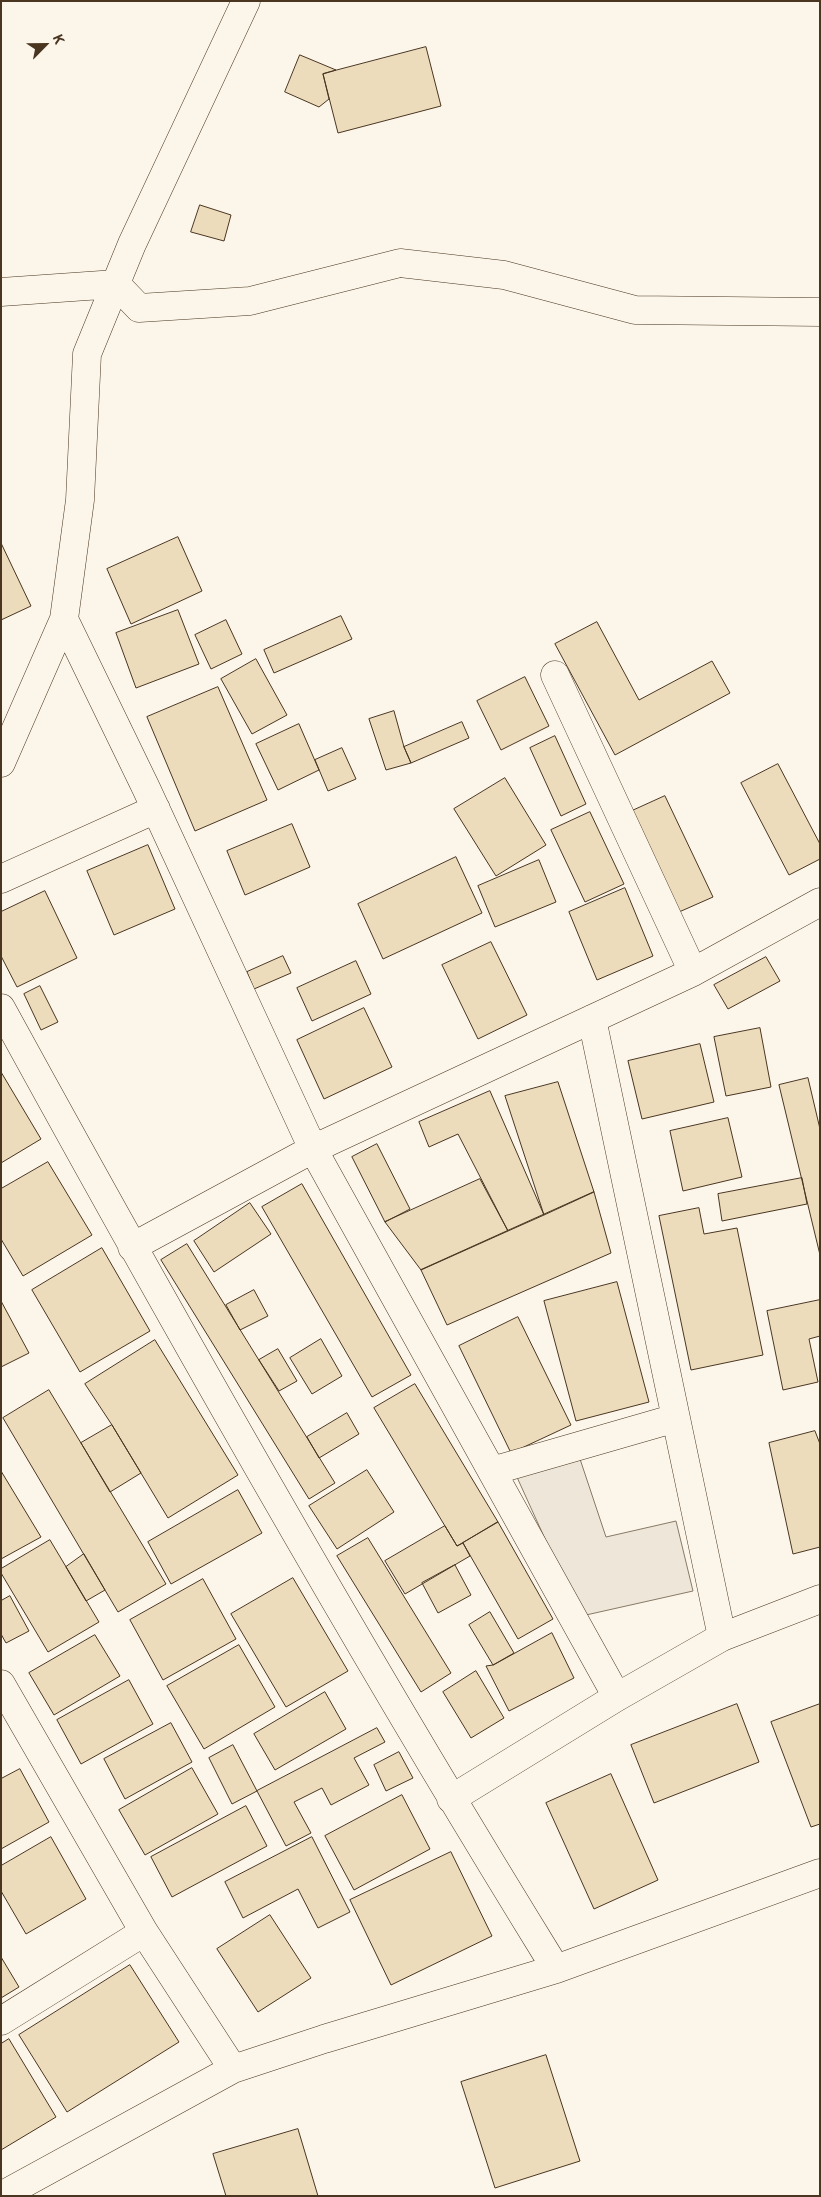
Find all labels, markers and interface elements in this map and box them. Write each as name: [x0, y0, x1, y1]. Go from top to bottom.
north arrow: [20, 20, 70, 70]
text: K: [49, 31, 69, 47]

